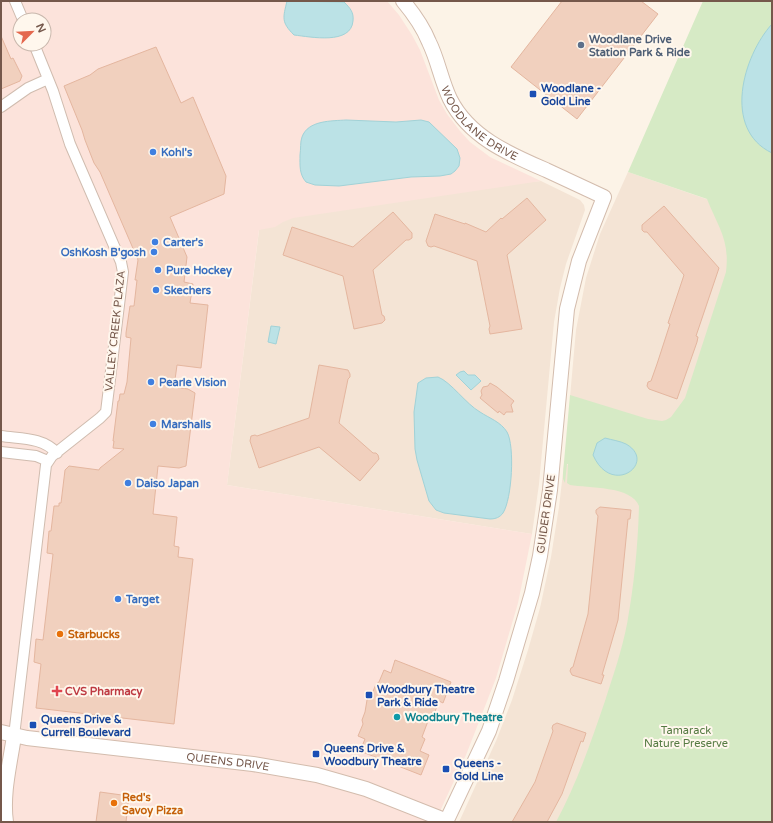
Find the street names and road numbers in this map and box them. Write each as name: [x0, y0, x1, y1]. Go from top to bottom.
street label: WOODLANE DRIVE: [439, 84, 520, 163]
street label: VALLEY CREEK PLAZA: [102, 270, 128, 392]
street label: GUIDER DRIVE: [534, 474, 558, 554]
street label: QUEENS DRIVE: [186, 750, 271, 773]

